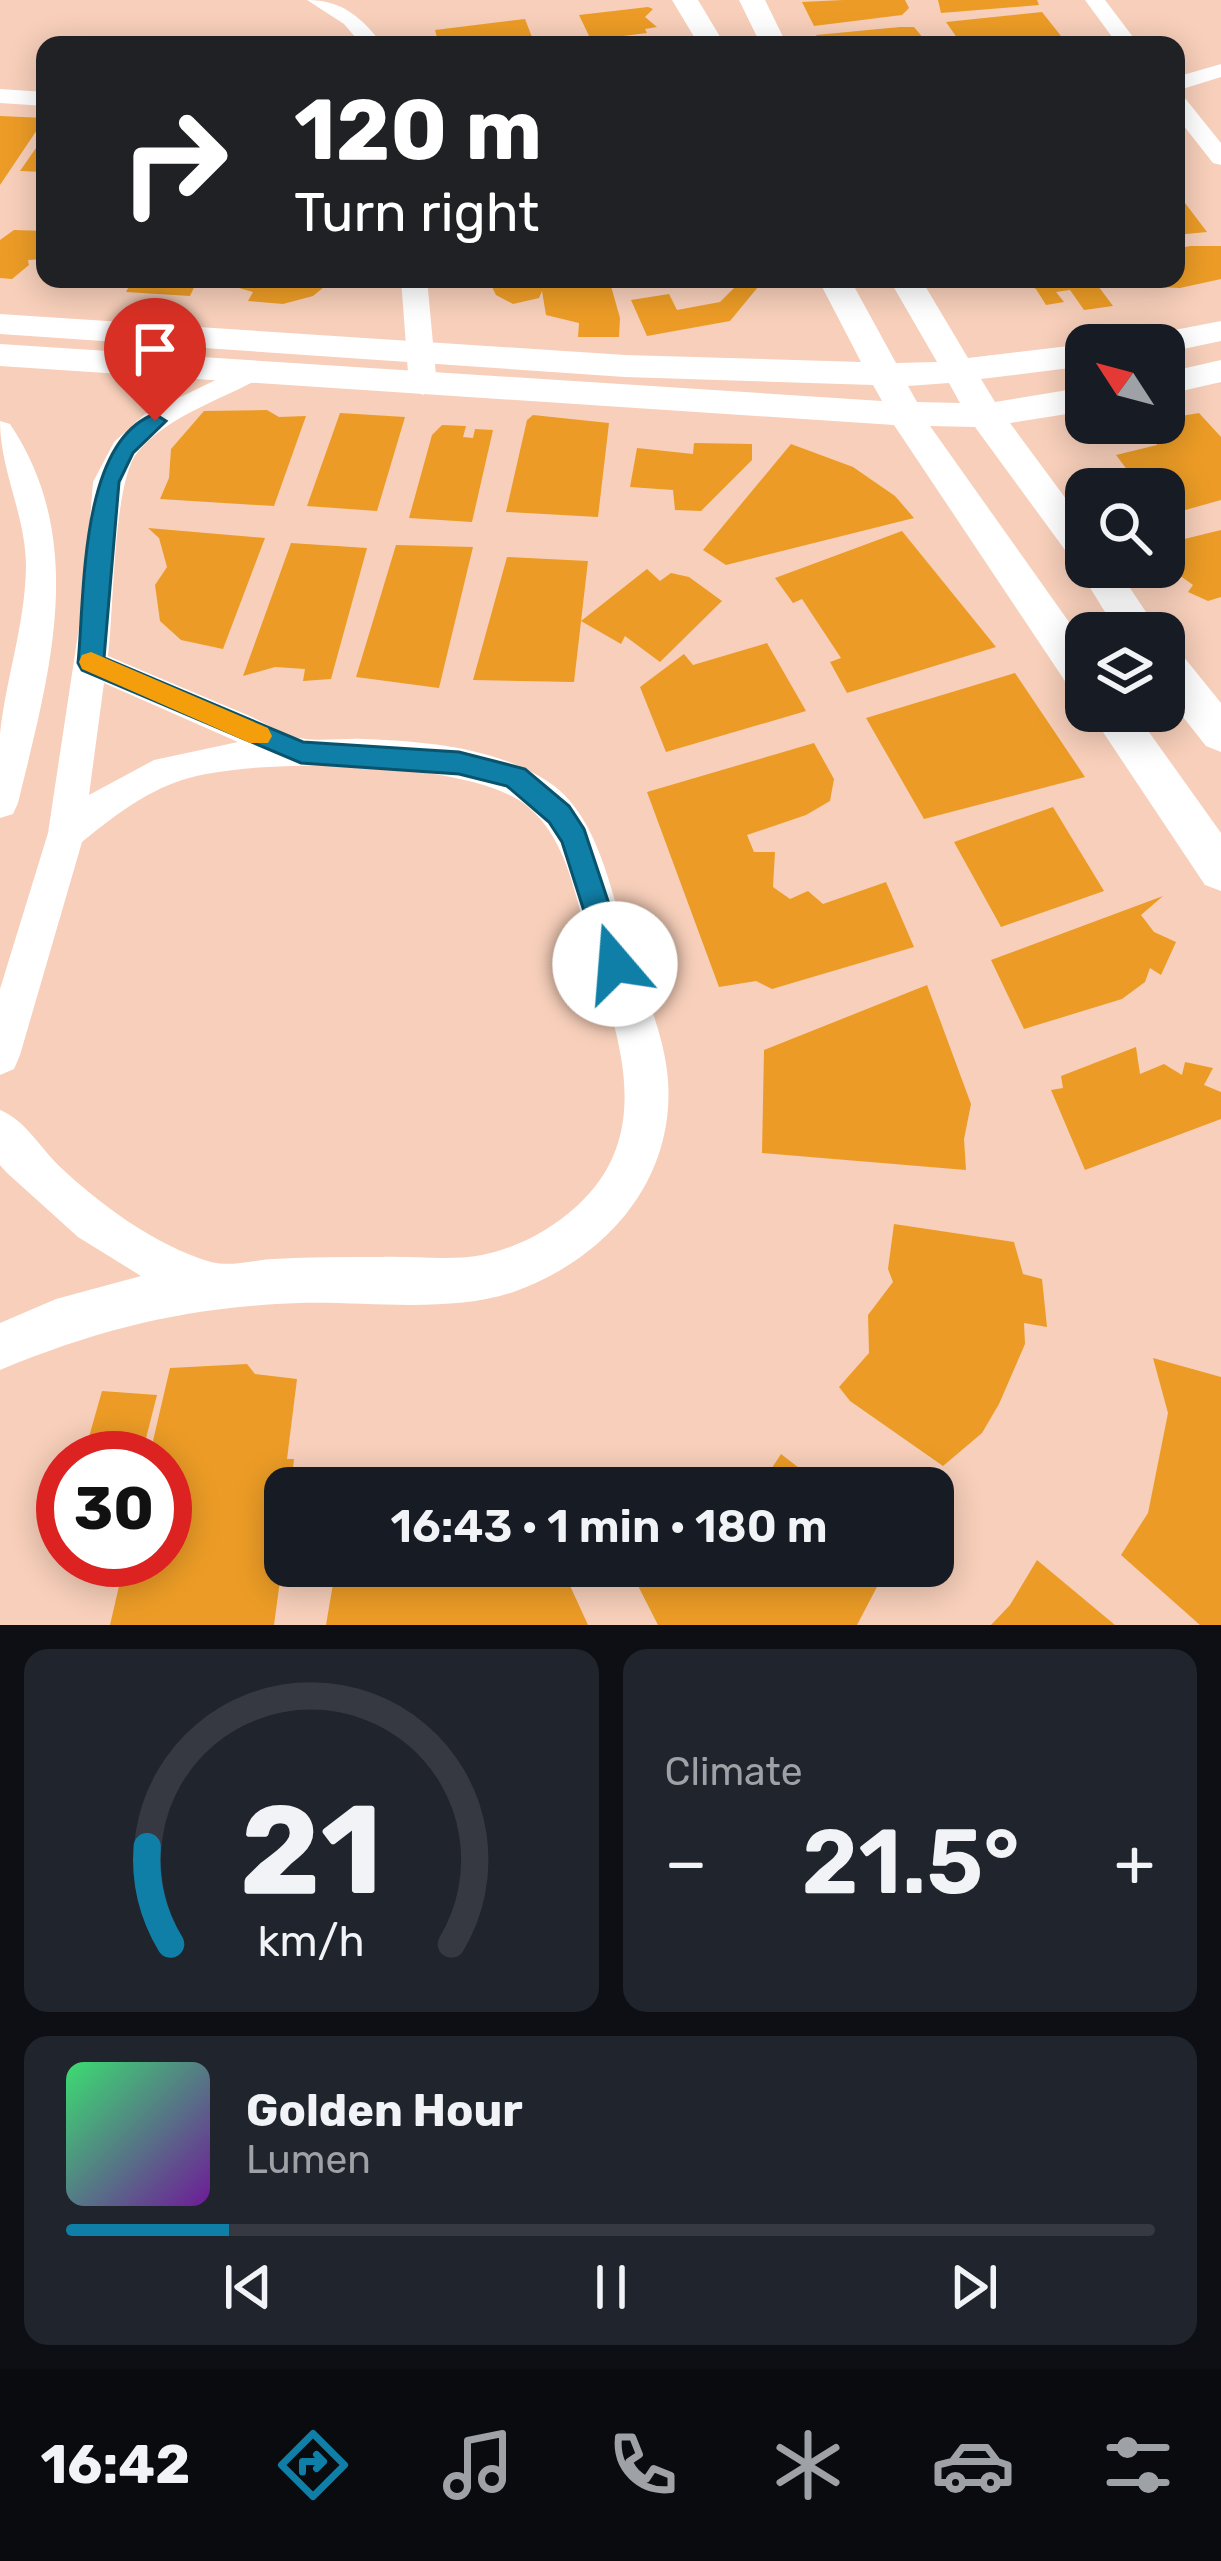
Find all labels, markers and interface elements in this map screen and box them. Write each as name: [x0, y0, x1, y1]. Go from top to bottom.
text: 120 m: [294, 80, 542, 180]
icon: right: [96, 84, 252, 240]
text: Turn right: [294, 181, 539, 245]
pin: [104, 298, 206, 421]
icon: arrive: [122, 316, 188, 382]
north arrow: [1065, 324, 1185, 444]
map controls: [1065, 324, 1185, 732]
button: search: [1065, 468, 1185, 588]
button: layers: [1065, 612, 1185, 732]
position arrow: [552, 901, 678, 1027]
speed limit sign: 30: [36, 1431, 192, 1587]
text: 16:43 · 1 min · 180 m: [390, 1500, 828, 1553]
text: Climate: [665, 1749, 803, 1795]
text: 21: [240, 1776, 383, 1924]
text: 21.5°: [801, 1809, 1020, 1916]
text: −: [665, 1823, 707, 1902]
text: +: [1114, 1823, 1155, 1902]
text: km/h: [258, 1915, 365, 1966]
text: Golden Hour: [246, 2084, 523, 2137]
text: Lumen: [246, 2137, 371, 2183]
icon: previous: [215, 2254, 281, 2320]
icon: pause: [578, 2254, 644, 2320]
icon: next: [941, 2254, 1007, 2320]
icon: directions: [271, 2423, 355, 2507]
icon: music: [436, 2423, 520, 2507]
icon: phone: [601, 2423, 685, 2507]
icon: climate: [766, 2423, 850, 2507]
icon: car: [931, 2423, 1015, 2507]
icon: filters: [1096, 2423, 1180, 2507]
text: 16:42: [41, 2433, 190, 2497]

